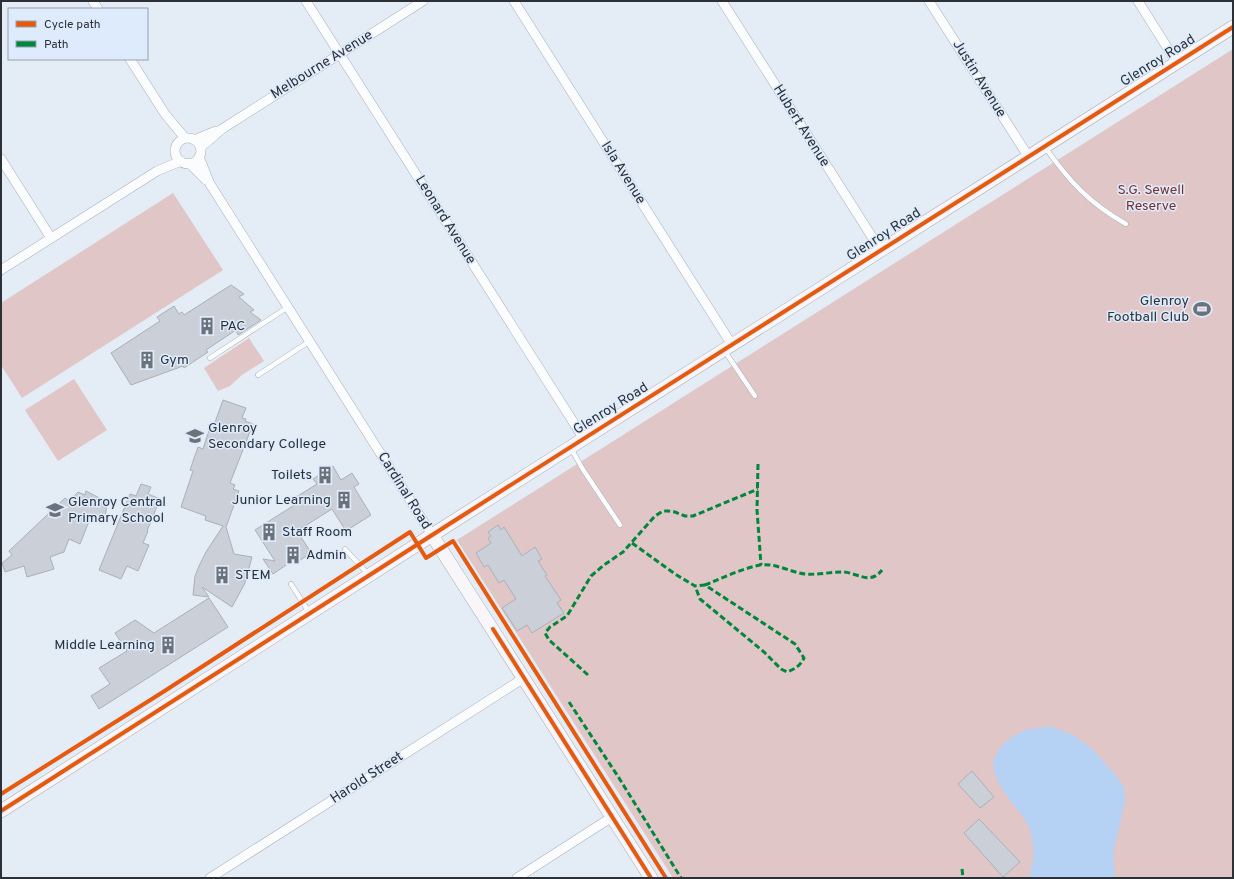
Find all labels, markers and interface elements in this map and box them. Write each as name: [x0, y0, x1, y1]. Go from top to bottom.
legend: [8, 8, 148, 60]
text: Cycle path: [44, 17, 101, 33]
street label: Melbourne Avenue: [268, 27, 376, 103]
street label: Glenroy Road: [1117, 31, 1199, 91]
text: Path: [44, 37, 69, 53]
street label: Justin Avenue: [948, 37, 1010, 121]
street label: Hubert Avenue: [769, 82, 833, 170]
street label: Isla Avenue: [597, 138, 649, 208]
street label: Leonard Avenue: [411, 173, 479, 267]
park label: S.G. Sewell Reserve: [1117, 182, 1185, 215]
street label: Glenroy Road: [844, 205, 924, 265]
place label: Glenroy Football Club: [1107, 293, 1189, 326]
sports icon: Glenroy Football Club: [1192, 299, 1212, 319]
building icon: PAC: [197, 316, 217, 336]
place label: PAC: [220, 318, 245, 335]
building icon: Gym: [137, 350, 157, 370]
place label: Gym: [160, 352, 189, 369]
street label: Glenroy Road: [570, 379, 652, 439]
place label: Glenroy Secondary College: [208, 420, 326, 453]
school or university icon: Glenroy Secondary College: [185, 426, 205, 446]
street label: Cardinal Road: [374, 449, 434, 533]
building icon: Toilets: [315, 465, 335, 485]
place label: Toilets: [271, 467, 312, 484]
building icon: Junior Learning: [334, 490, 354, 510]
place label: Junior Learning: [232, 492, 331, 509]
place label: Glenroy Central Primary School: [68, 494, 166, 527]
school or university icon: Glenroy Central Primary School: [45, 500, 65, 520]
building icon: Staff Room: [259, 522, 279, 542]
place label: Staff Room: [282, 524, 352, 541]
building icon: Admin: [283, 545, 303, 565]
place label: Admin: [306, 547, 347, 564]
building icon: STEM: [212, 565, 232, 585]
place label: STEM: [235, 567, 271, 584]
building icon: Middle Learning: [158, 635, 178, 655]
place label: Middle Learning: [54, 637, 155, 654]
street label: Harold Street: [327, 748, 407, 808]

